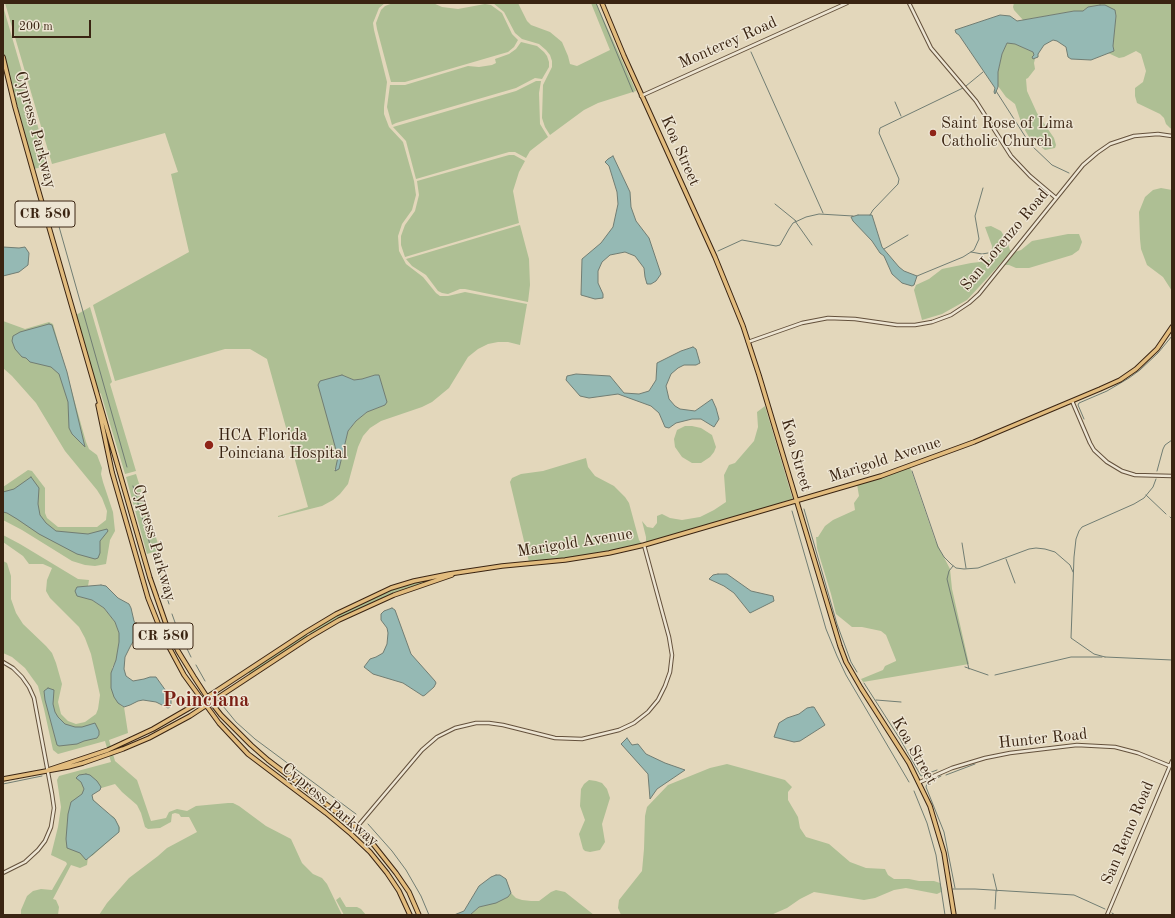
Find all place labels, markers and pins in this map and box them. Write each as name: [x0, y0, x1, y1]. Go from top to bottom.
place label: Saint Rose of Lima Catholic Church: [941, 114, 1073, 152]
marker: Saint Rose of Lima Catholic Church: [928, 128, 938, 138]
place label: HCA Florida Poinciana Hospital: [218, 426, 347, 464]
marker: HCA Florida Poinciana Hospital: [203, 439, 215, 451]

